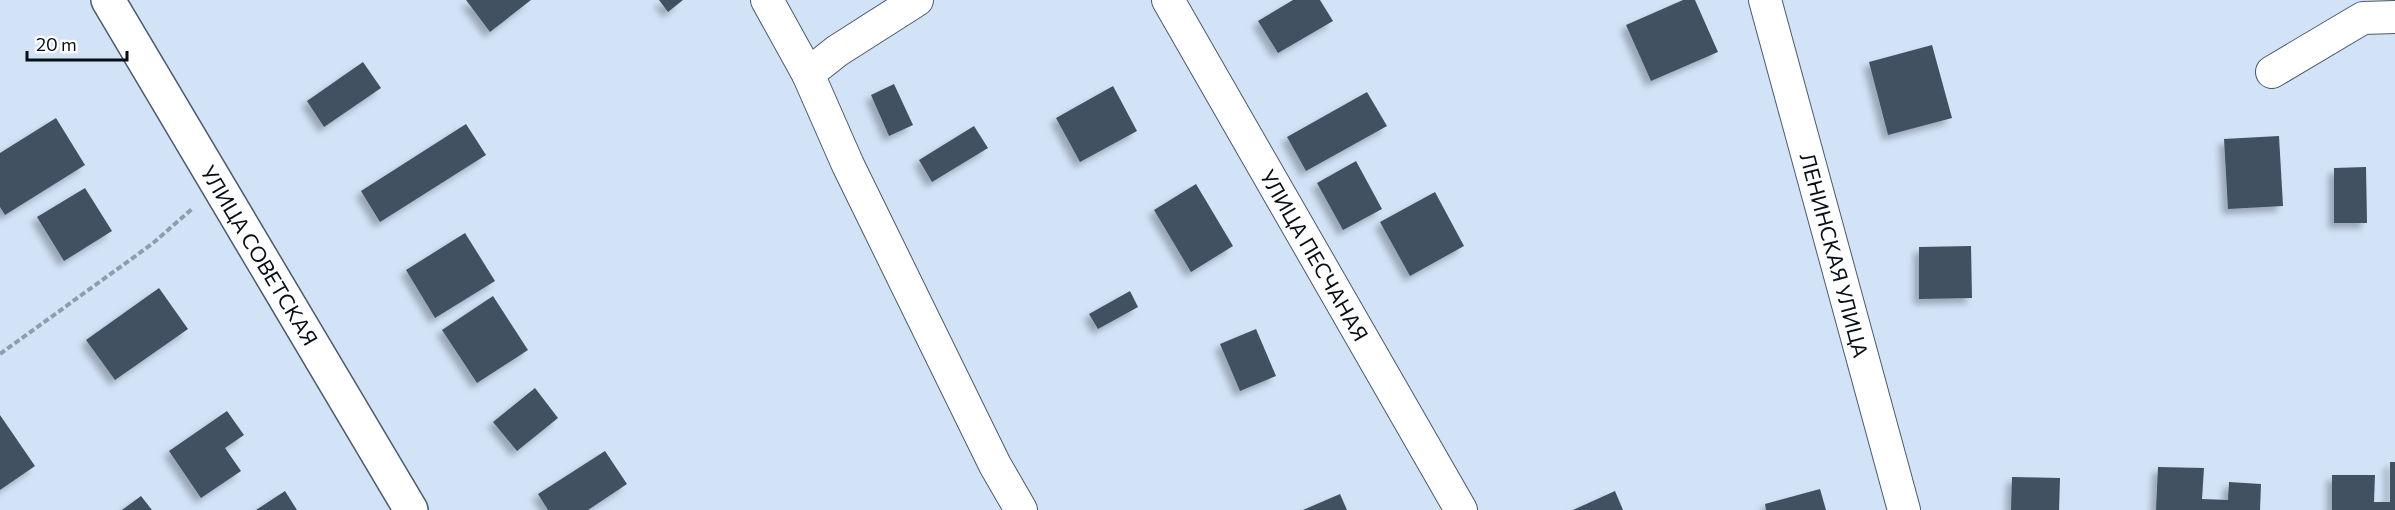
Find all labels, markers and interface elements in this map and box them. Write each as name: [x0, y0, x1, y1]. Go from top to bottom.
scale bar: [27, 24, 128, 62]
text: 20 m: [36, 33, 77, 55]
street label: ЛЕНИНСКАЯ УЛИЦА: [1796, 150, 1874, 360]
street label: УЛИЦА СОВЕТСКАЯ: [196, 160, 324, 350]
street label: УЛИЦА ПЕСЧАНАЯ: [1256, 165, 1374, 345]

